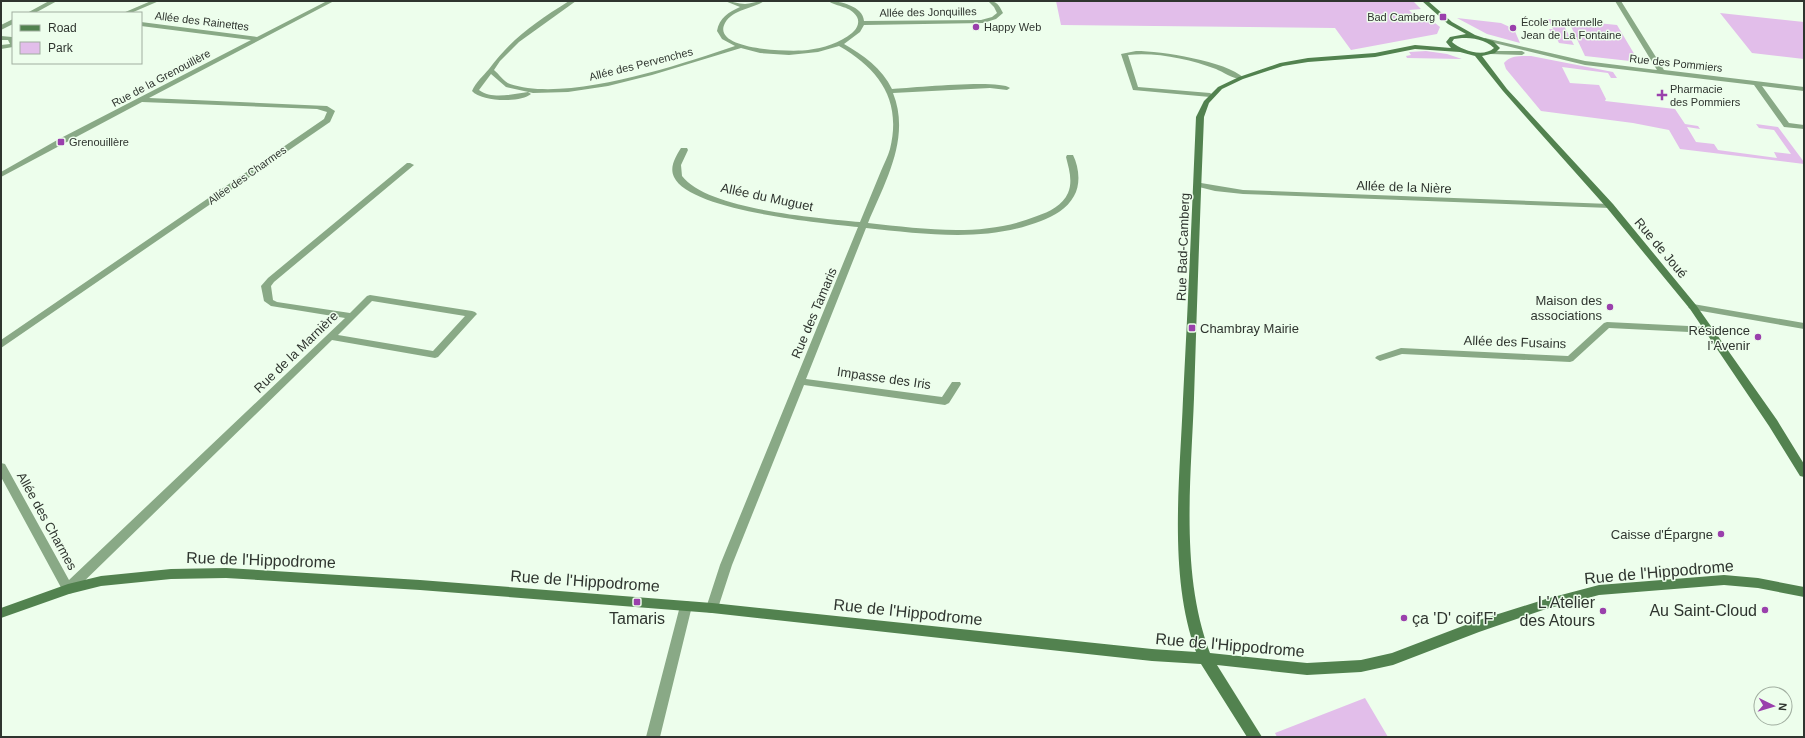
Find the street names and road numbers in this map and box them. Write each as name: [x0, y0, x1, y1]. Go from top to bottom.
street label: Allée des Jonquilles: [879, 5, 977, 19]
street label: Allée des Rainettes: [154, 9, 250, 33]
street label: Allée des Pervenches: [588, 45, 695, 83]
street label: Rue de la Grenouillère: [110, 47, 212, 109]
street label: Rue des Pommiers: [1629, 52, 1724, 74]
street label: Allée des Charmes: [205, 143, 289, 207]
street label: Allée de la Nière: [1356, 178, 1452, 196]
street label: Allée du Muguet: [719, 180, 815, 214]
street label: Rue Bad-Camberg: [1174, 193, 1192, 301]
street label: Rue de Joué: [1632, 215, 1690, 281]
street label: Rue des Tamaris: [788, 265, 840, 361]
street label: Rue de la Marnière: [251, 308, 341, 396]
street label: Allée des Fusains: [1463, 333, 1567, 351]
street label: Impasse des Iris: [836, 364, 932, 392]
street label: Allée des Charmes: [14, 469, 80, 573]
street label: Rue de l'Hippodrome: [186, 549, 336, 571]
street label: Rue de l'Hippodrome: [1584, 557, 1734, 587]
street label: Rue de l'Hippodrome: [510, 567, 660, 595]
street label: Rue de l'Hippodrome: [833, 596, 983, 628]
street label: Rue de l'Hippodrome: [1155, 630, 1305, 660]

